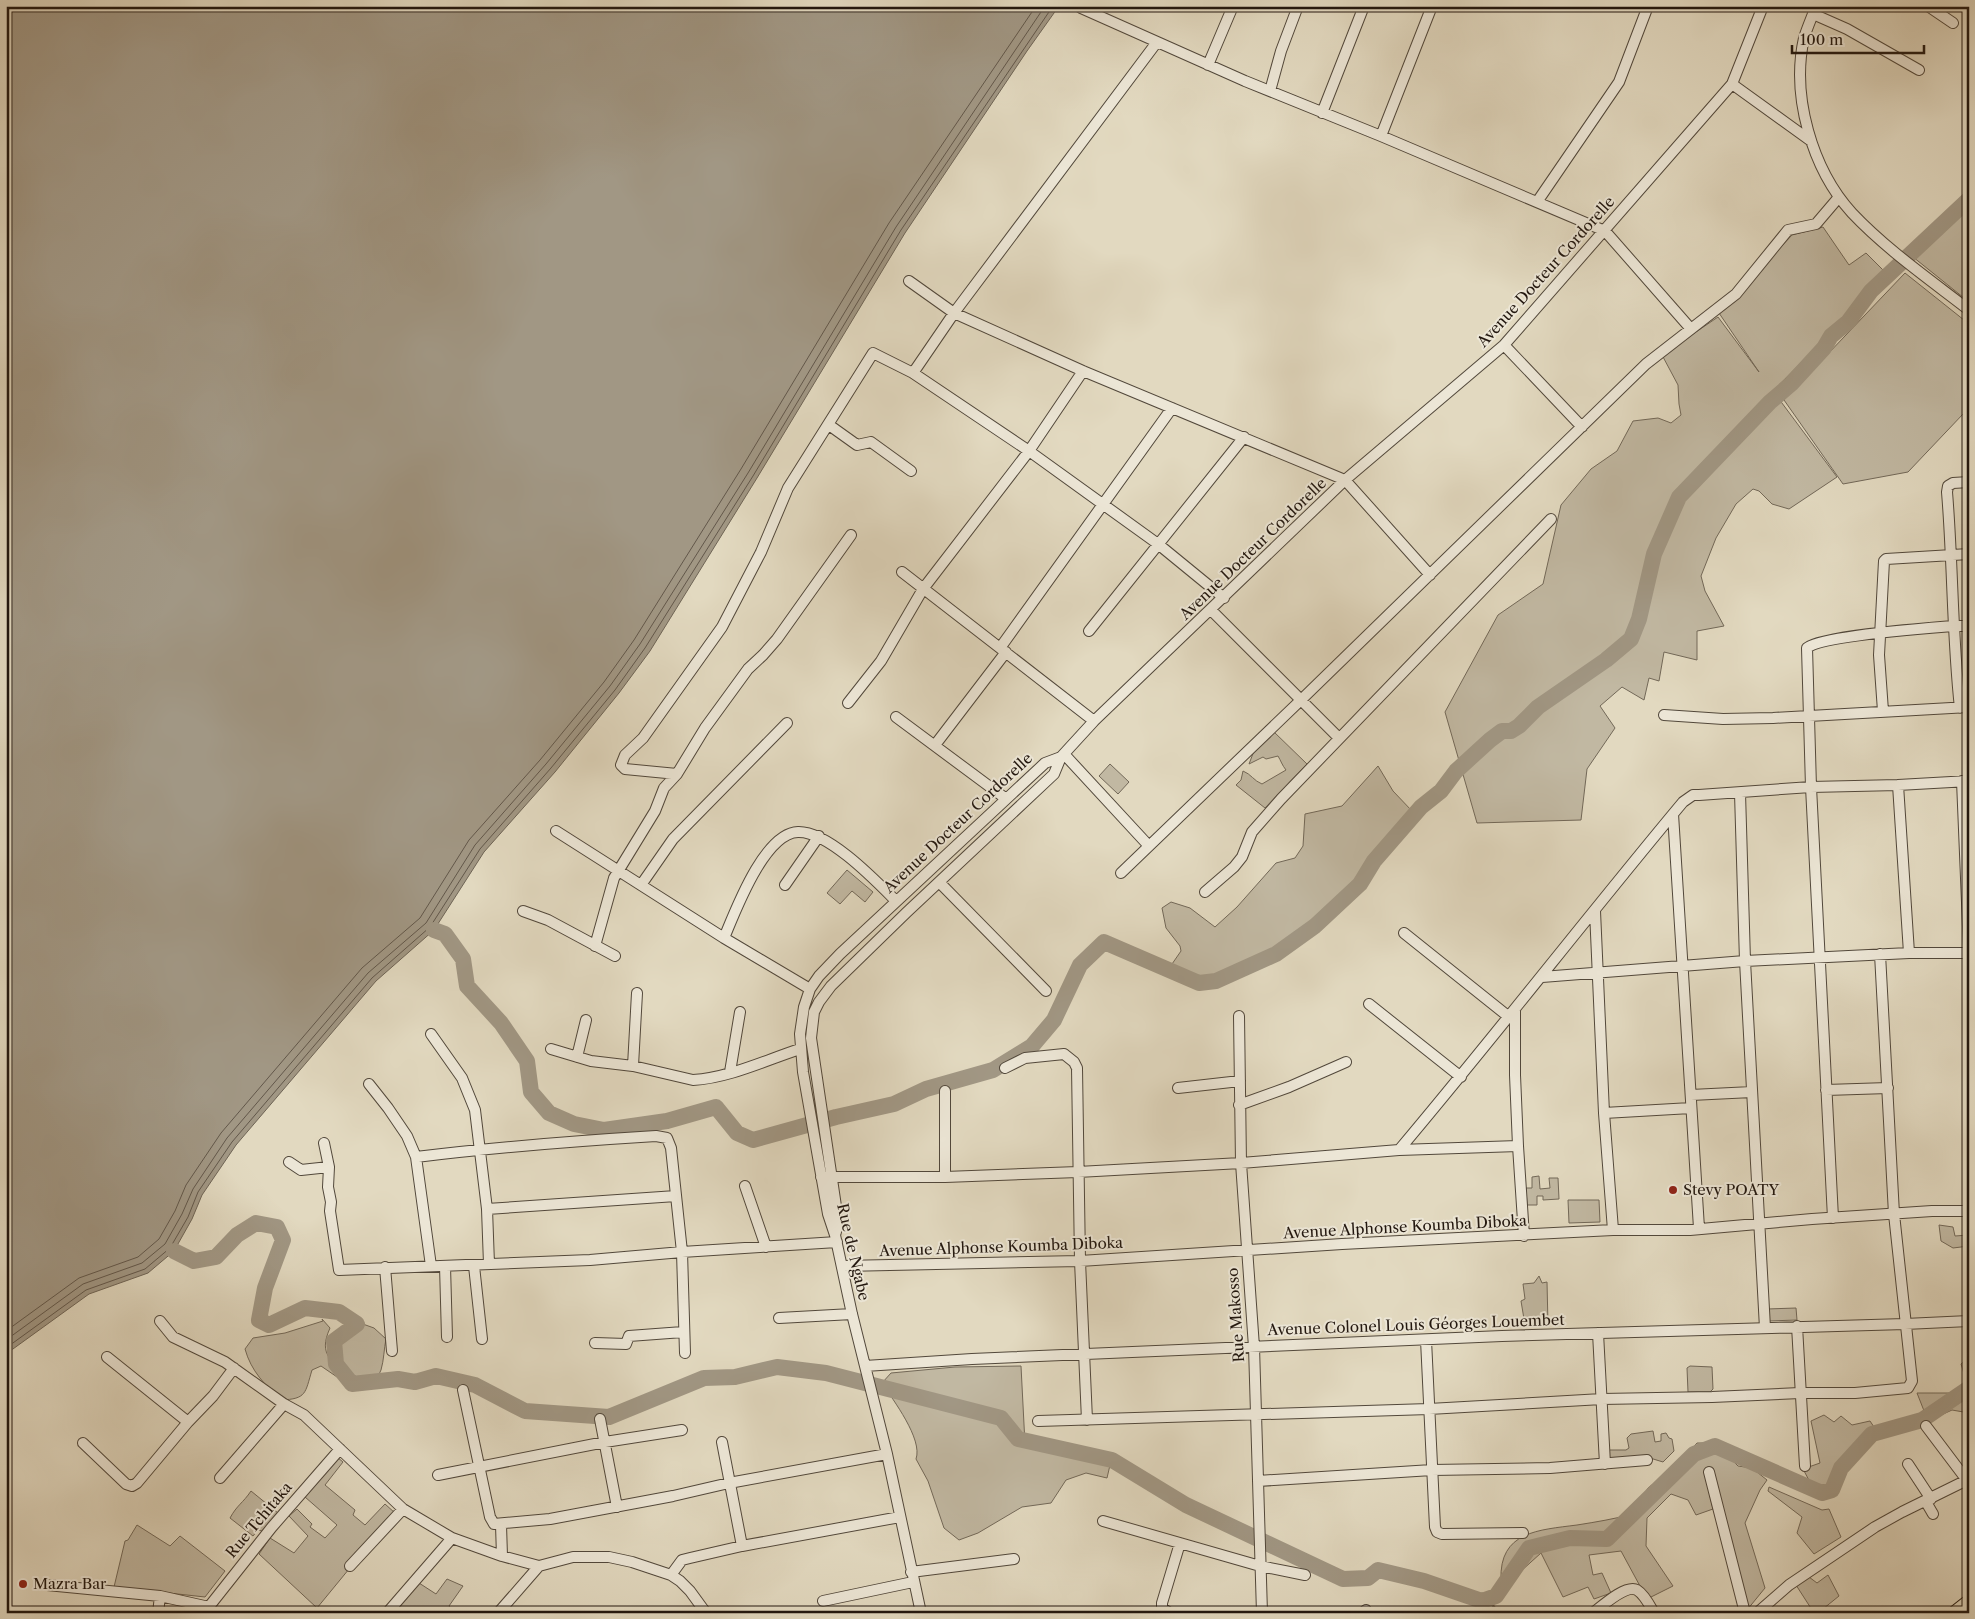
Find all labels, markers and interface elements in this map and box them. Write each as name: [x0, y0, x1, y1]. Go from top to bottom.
scale bar: [1792, 22, 1925, 54]
text: 100 m: [1800, 30, 1843, 49]
street label: Avenue Docteur Cordorelle: [1472, 192, 1618, 352]
street label: Avenue Docteur Cordorelle: [1175, 474, 1330, 624]
street label: Avenue Docteur Cordorelle: [879, 749, 1036, 897]
place label: Stevy POATY: [1683, 1180, 1780, 1199]
marker: Stevy POATY: [1667, 1184, 1679, 1196]
street label: Rue de Ngabe: [833, 1201, 874, 1302]
street label: Avenue Alphonse Koumba Diboka: [1282, 1211, 1527, 1242]
street label: Avenue Alphonse Koumba Diboka: [878, 1233, 1123, 1260]
street label: Rue Makosso: [1223, 1267, 1248, 1363]
street label: Avenue Colonel Louis Géorges Louembet: [1266, 1310, 1566, 1339]
street label: Rue Tchitaka: [221, 1478, 296, 1562]
place label: Mazra Bar: [33, 1574, 107, 1593]
marker: Mazra Bar: [17, 1578, 29, 1590]

